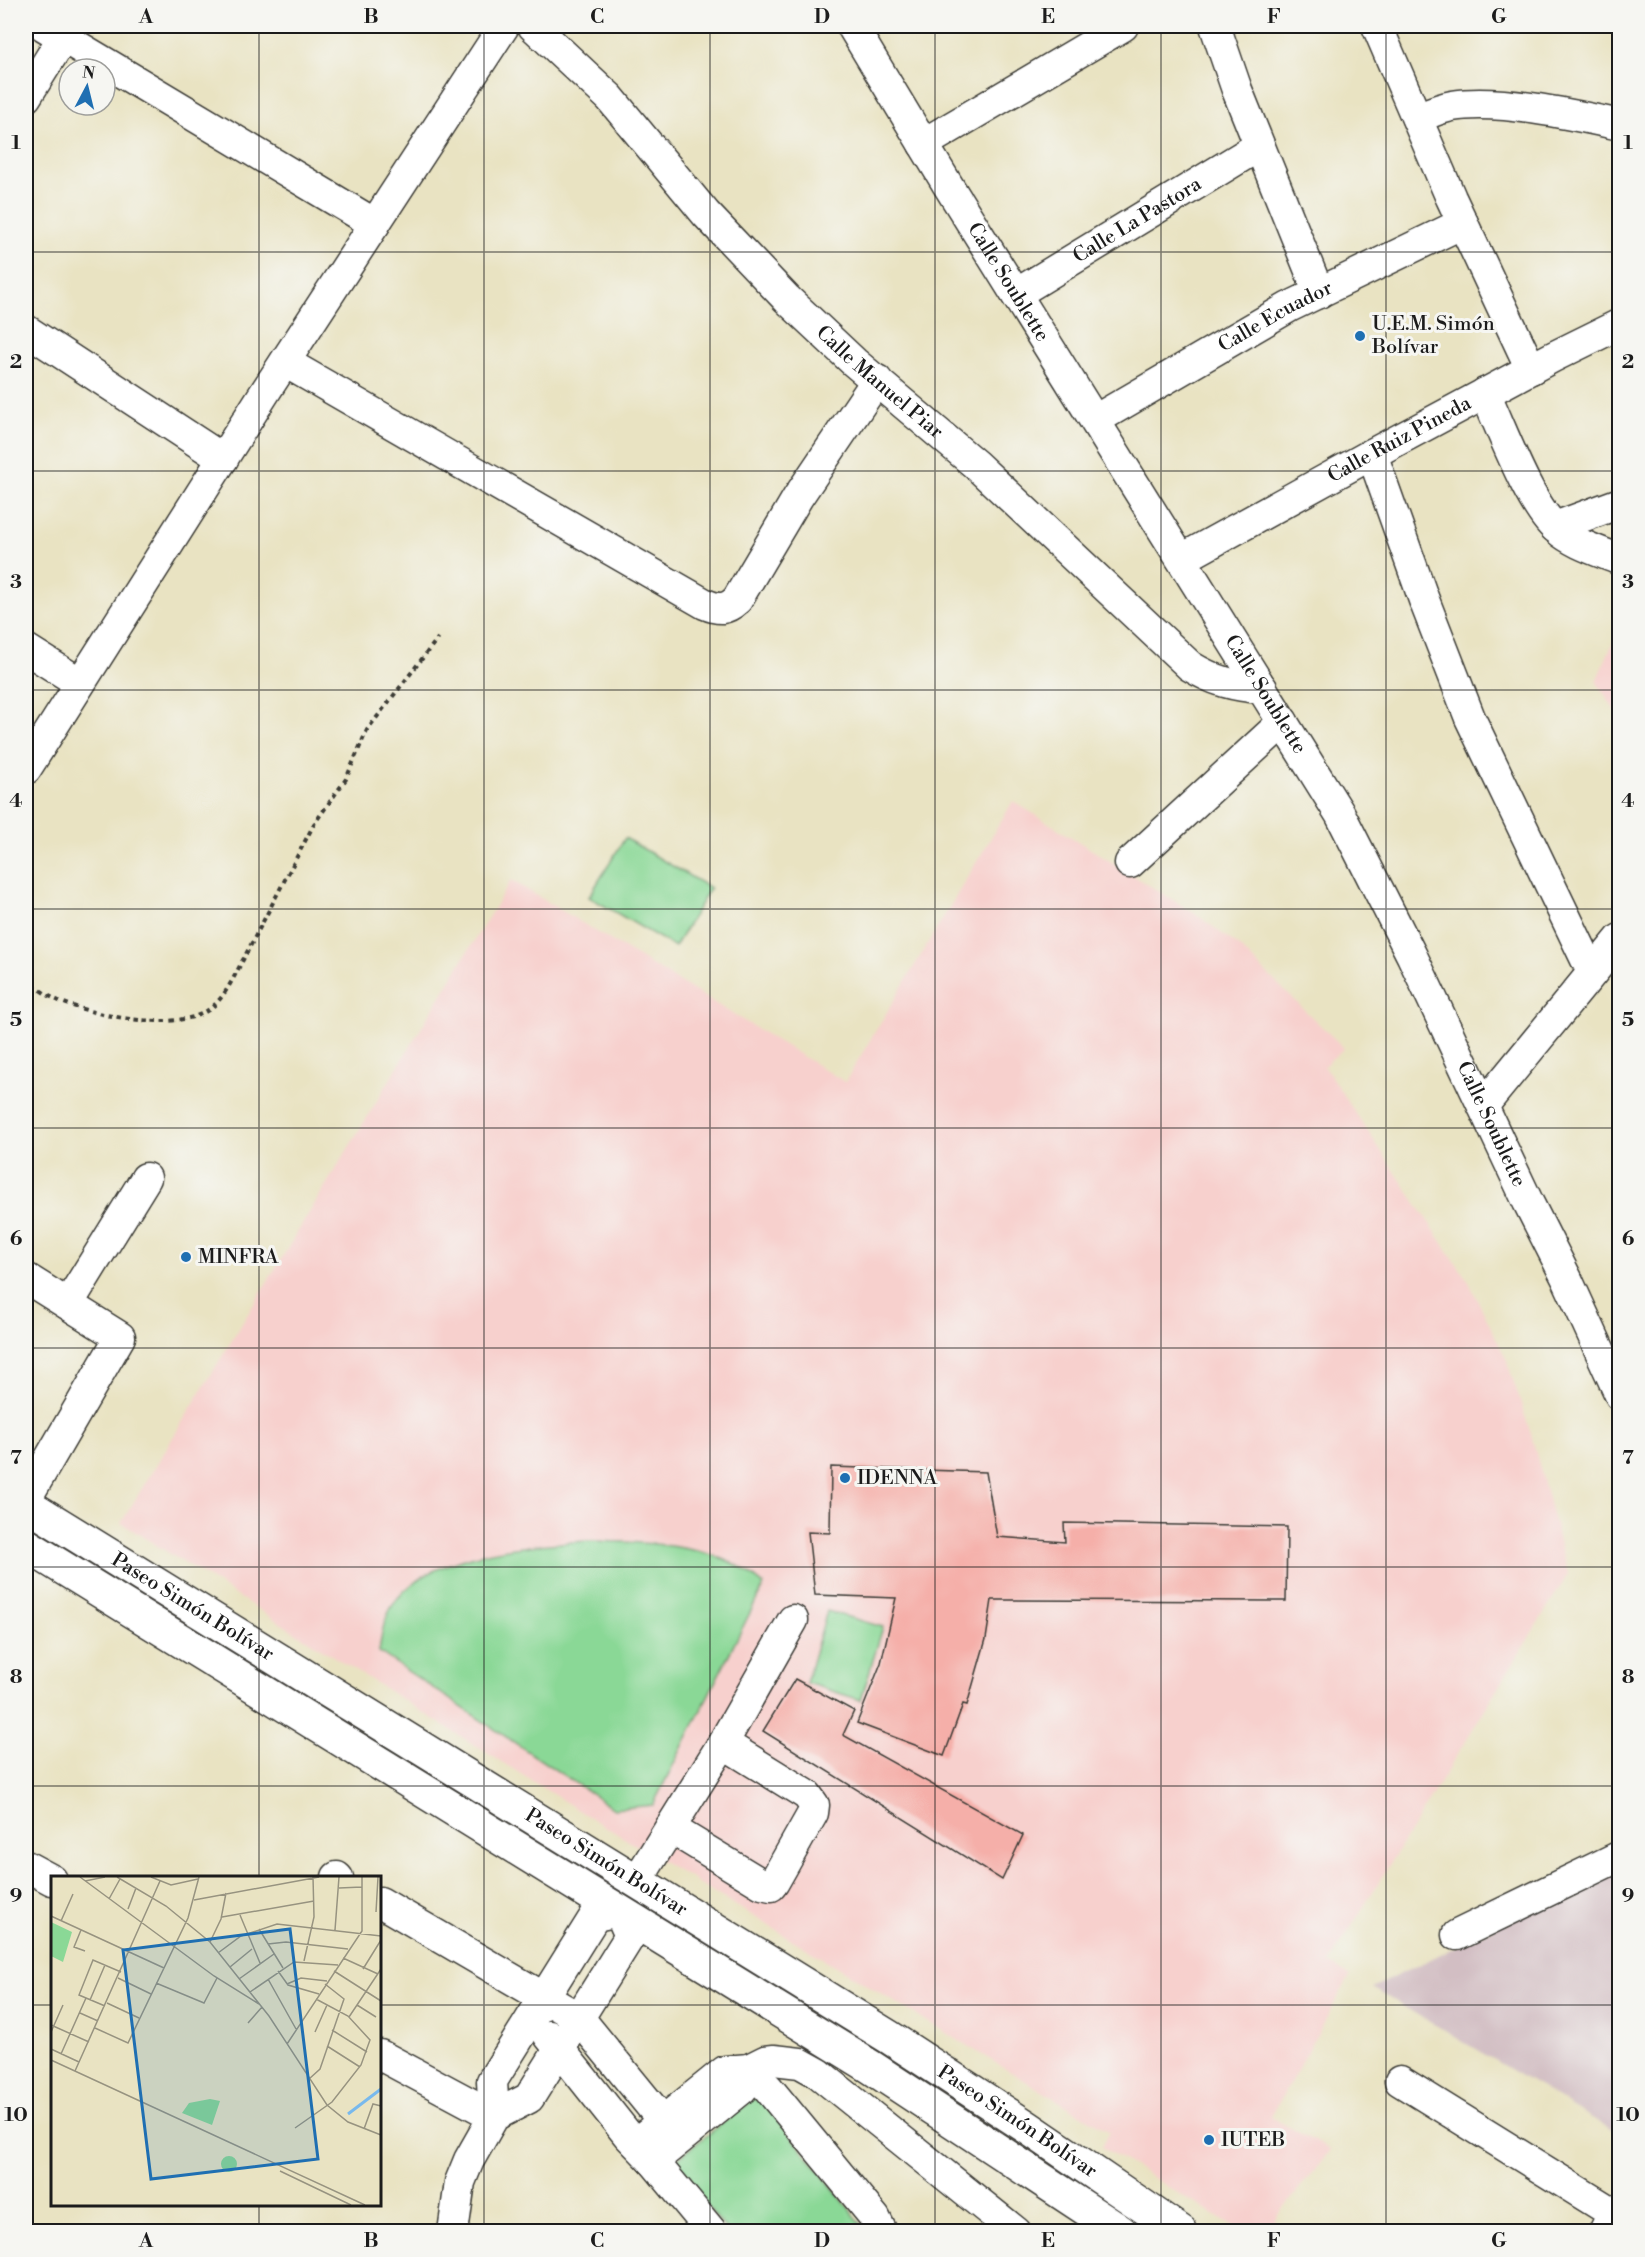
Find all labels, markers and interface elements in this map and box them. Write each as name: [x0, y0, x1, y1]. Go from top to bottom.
text: A: [138, 5, 154, 30]
text: B: [363, 5, 379, 30]
text: C: [590, 5, 604, 30]
text: D: [814, 5, 830, 30]
text: E: [1041, 5, 1055, 30]
text: F: [1267, 5, 1281, 30]
text: G: [1491, 5, 1507, 30]
north arrow: [57, 57, 117, 117]
text: N: [81, 62, 97, 84]
text: 1: [11, 131, 21, 156]
text: 1: [1623, 131, 1633, 156]
street label: Calle La Pastora: [1068, 171, 1207, 269]
street label: Calle Soublette: [962, 218, 1055, 346]
street label: Calle Ecuador: [1214, 275, 1337, 358]
place label: U.E.M. Simón Bolívar: [1371, 312, 1495, 360]
street label: Calle Manuel Piar: [811, 320, 949, 444]
marker: U.E.M. Simón Bolívar: [1353, 329, 1367, 343]
text: 2: [10, 350, 22, 375]
text: 2: [1622, 350, 1634, 375]
street label: Calle Ruiz Pineda: [1323, 390, 1476, 489]
text: 3: [10, 570, 22, 595]
text: 3: [1622, 570, 1634, 595]
street label: Calle Soublette: [1219, 630, 1312, 759]
text: 4: [9, 789, 23, 814]
text: 4: [1621, 789, 1635, 814]
text: 5: [10, 1008, 22, 1033]
text: 5: [1622, 1008, 1634, 1033]
street label: Calle Soublette: [1451, 1057, 1532, 1191]
text: 6: [10, 1227, 23, 1252]
text: 6: [1622, 1227, 1635, 1252]
place label: MINFRA: [198, 1245, 280, 1270]
marker: MINFRA: [179, 1250, 193, 1264]
text: 7: [10, 1446, 22, 1471]
text: 7: [1622, 1446, 1634, 1471]
place label: IDENNA: [857, 1466, 939, 1491]
marker: IDENNA: [838, 1471, 852, 1485]
street label: Paseo Simón Bolívar: [107, 1547, 279, 1667]
text: 8: [10, 1665, 23, 1690]
text: 8: [1622, 1665, 1635, 1690]
street label: Paseo Simón Bolívar: [520, 1803, 692, 1922]
inset map: [51, 1876, 381, 2206]
text: 9: [10, 1884, 22, 1909]
text: 9: [1622, 1884, 1634, 1909]
street label: Paseo Simón Bolívar: [933, 2060, 1102, 2184]
text: 10: [4, 2103, 28, 2128]
text: 10: [1616, 2103, 1640, 2128]
place label: IUTEB: [1221, 2128, 1285, 2153]
marker: IUTEB: [1202, 2133, 1216, 2147]
text: A: [138, 2229, 154, 2254]
text: B: [363, 2229, 379, 2254]
text: C: [590, 2229, 604, 2254]
text: D: [814, 2229, 830, 2254]
text: E: [1041, 2229, 1055, 2254]
text: F: [1267, 2229, 1281, 2254]
text: G: [1491, 2229, 1507, 2254]

